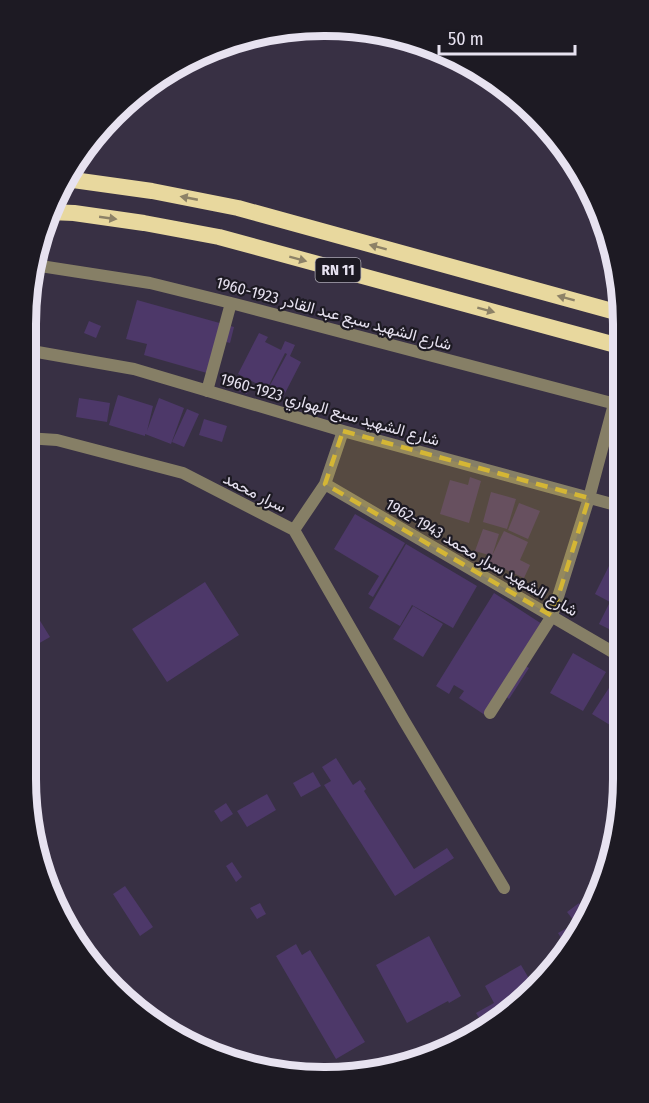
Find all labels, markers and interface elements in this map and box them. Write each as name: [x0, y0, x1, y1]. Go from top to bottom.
scale bar: [439, 18, 576, 56]
text: 50 m: [448, 28, 484, 50]
one-way arrow: [180, 193, 199, 202]
one-way arrow: [98, 213, 117, 222]
one-way arrow: [369, 241, 387, 251]
one-way arrow: [289, 255, 307, 264]
road number: RN 11: [316, 258, 360, 282]
street label: شارع الشهيد سبع عبد القادر 1923-1960: [214, 273, 454, 356]
one-way arrow: [557, 293, 575, 302]
one-way arrow: [477, 306, 495, 315]
street label: شارع الشهيد سبع الهواري 1923-1960: [217, 369, 442, 454]
street label: سرار محمد: [220, 469, 289, 517]
street label: شارع الشهيد سرار محمد 1943-1962: [381, 495, 581, 622]

